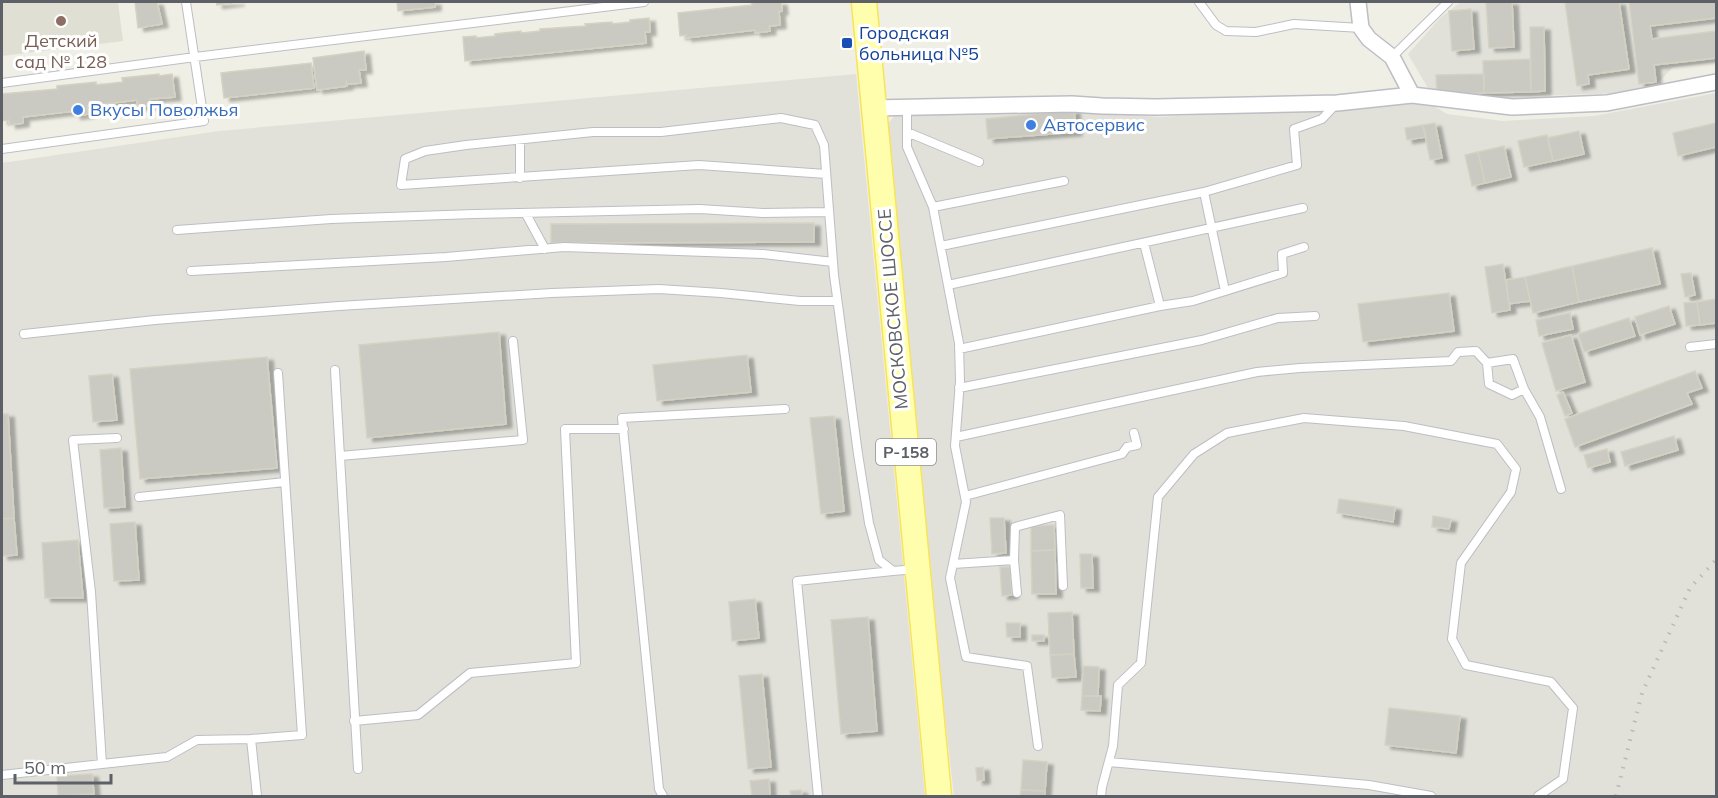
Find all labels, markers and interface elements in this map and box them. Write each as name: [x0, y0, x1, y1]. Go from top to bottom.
marker: Детский сад № 128: [54, 14, 68, 28]
place label: Городская больница №5: [859, 21, 979, 65]
place label: Детский сад № 128: [15, 29, 107, 73]
marker: Городская больница №5: [840, 36, 854, 50]
place label: Вкусы Поволжья: [90, 98, 238, 121]
marker: Вкусы Поволжья: [71, 103, 85, 117]
place label: Автосервис: [1043, 113, 1145, 136]
marker: Автосервис: [1024, 118, 1038, 132]
street label: МОСКОВСКОЕ ШОССЕ: [872, 208, 913, 410]
road number: Р-158: [876, 439, 936, 465]
scale bar: [15, 747, 111, 785]
text: 50 m: [24, 756, 66, 779]

